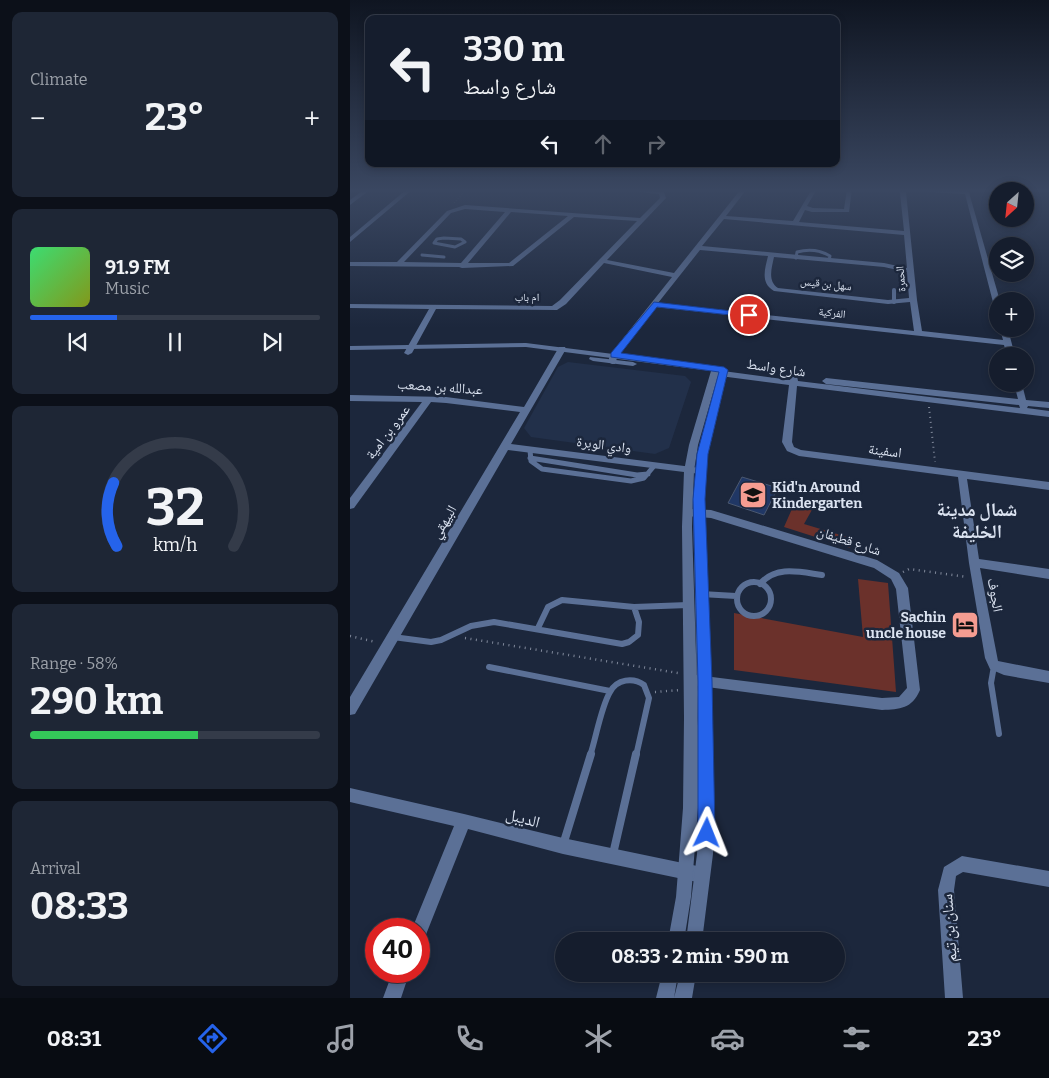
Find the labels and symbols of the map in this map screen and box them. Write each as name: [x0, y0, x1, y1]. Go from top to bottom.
north arrow: [989, 182, 1034, 228]
street label: الحمرة: [893, 266, 909, 292]
street label: سهل بن قيس: [800, 275, 852, 293]
street label: ام باب: [515, 291, 539, 304]
pin: [728, 294, 770, 336]
street label: الفركية: [818, 305, 846, 321]
street label: شارع واسط: [745, 355, 807, 382]
street label: عبدالله بن مصعب: [397, 376, 483, 398]
street label: عمرو بن امية: [362, 401, 414, 463]
street label: وادي الوبرة: [575, 433, 632, 459]
street label: اسفينة: [867, 441, 903, 461]
place label: Kid'n Around Kindergarten: [772, 479, 862, 512]
school or university icon: Kid'n Around Kindergarten: [738, 480, 768, 510]
district label: شمال مدينة الخليفة: [937, 498, 1017, 543]
street label: البيهقي: [427, 502, 463, 543]
street label: شارع قطيفان: [815, 523, 883, 560]
street label: الجوف: [984, 577, 1006, 613]
place label: Sachin uncle house: [866, 609, 946, 642]
hotel icon: Sachin uncle house: [950, 610, 980, 640]
street label: الديبل: [504, 804, 542, 833]
position arrow: [680, 806, 732, 858]
street label: سنان بن تيم: [937, 893, 962, 963]
speed limit sign: 40: [365, 918, 430, 983]

